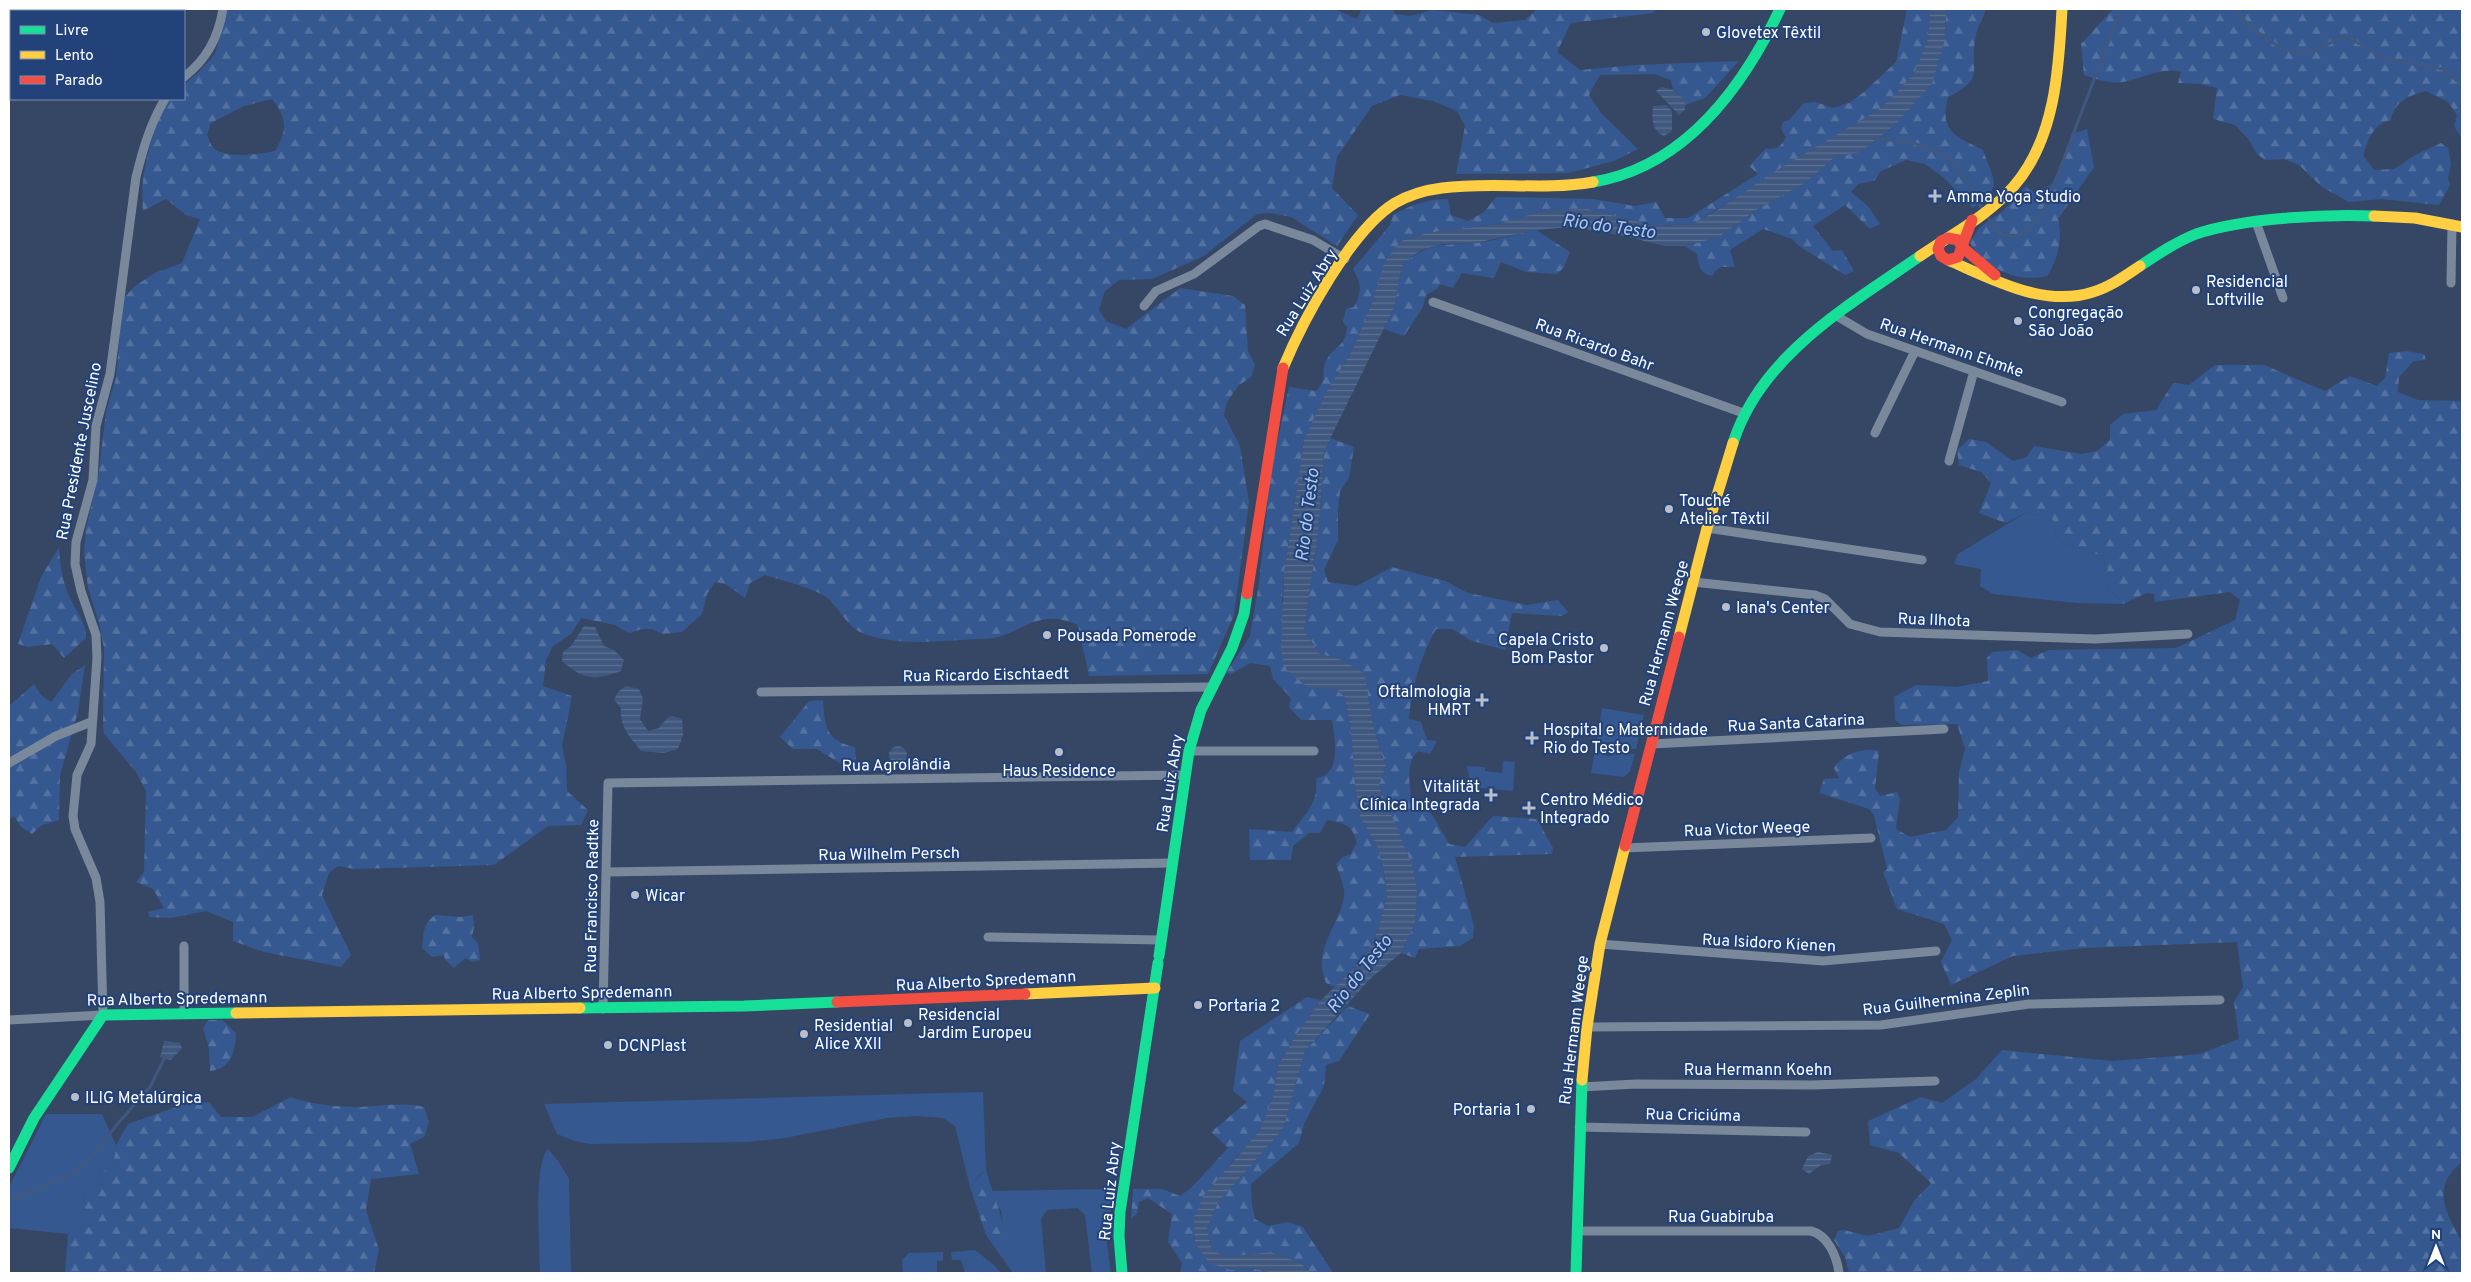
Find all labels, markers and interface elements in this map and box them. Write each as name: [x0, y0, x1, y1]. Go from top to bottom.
legend: [10, 10, 185, 100]
text: Livre: [55, 22, 89, 41]
place label: Glovetex Têxtil: [1716, 24, 1821, 44]
marker: Glovetex Têxtil: [1700, 26, 1712, 38]
text: Lento: [55, 47, 94, 66]
text: Parado: [55, 72, 103, 91]
place label: Amma Yoga Studio: [1946, 188, 2081, 208]
marker: Amma Yoga Studio: [1928, 189, 1942, 203]
water label: Rio do Testo: [1561, 210, 1657, 245]
street label: Rua Luiz Abry: [1273, 246, 1343, 341]
place label: Residencial Loftville: [2206, 273, 2288, 311]
marker: Residencial Loftville: [2190, 284, 2202, 296]
place label: Congregação São João: [2028, 304, 2123, 342]
street label: Rua Ricardo Bahr: [1532, 315, 1656, 377]
street label: Rua Hermann Ehmke: [1877, 315, 2026, 383]
marker: Congregação São João: [2012, 315, 2024, 327]
street label: Rua Presidente Juscelino: [53, 361, 107, 542]
water label: Rio do Testo: [1291, 467, 1326, 563]
place label: Touché Atelier Têxtil: [1679, 492, 1770, 530]
marker: Touché Atelier Têxtil: [1663, 503, 1675, 515]
street label: Rua Hermann Weege: [1636, 558, 1694, 709]
place label: Iana's Center: [1736, 599, 1830, 619]
marker: Iana's Center: [1720, 601, 1732, 613]
street label: Rua Ilhota: [1897, 610, 1971, 632]
place label: Pousada Pomerode: [1057, 627, 1196, 647]
marker: Pousada Pomerode: [1041, 629, 1053, 641]
place label: Capela Cristo Bom Pastor: [1498, 631, 1594, 669]
marker: Capela Cristo Bom Pastor: [1598, 642, 1610, 654]
street label: Rua Ricardo Eischtaedt: [903, 665, 1070, 687]
place label: Oftalmologia HMRT: [1378, 683, 1471, 721]
marker: Oftalmologia HMRT: [1475, 693, 1489, 707]
street label: Rua Santa Catarina: [1727, 710, 1865, 738]
place label: Hospital e Maternidade Rio do Testo: [1543, 721, 1708, 759]
marker: Hospital e Maternidade Rio do Testo: [1525, 731, 1539, 745]
street label: Rua Luiz Abry: [1153, 733, 1189, 834]
marker: Haus Residence: [1053, 746, 1065, 758]
street label: Rua Agrolândia: [841, 755, 951, 777]
place label: Haus Residence: [1002, 762, 1116, 782]
place label: Vitalität Clínica Integrada: [1359, 778, 1480, 816]
marker: Vitalität Clínica Integrada: [1484, 788, 1498, 802]
place label: Centro Médico Integrado: [1540, 791, 1644, 829]
marker: Centro Médico Integrado: [1522, 801, 1536, 815]
street label: Rua Victor Weege: [1684, 818, 1811, 842]
street label: Rua Francisco Radtke: [582, 819, 604, 973]
street label: Rua Wilhelm Persch: [818, 844, 960, 866]
place label: Wicar: [645, 887, 685, 907]
marker: Wicar: [629, 889, 641, 901]
street label: Rua Isidoro Kienen: [1701, 930, 1836, 957]
water label: Rio do Testo: [1322, 931, 1398, 1019]
street label: Rua Hermann Weege: [1556, 954, 1594, 1106]
street label: Rua Alberto Spredemann: [895, 967, 1077, 997]
street label: Rua Guilhermina Zeplin: [1862, 981, 2031, 1021]
street label: Rua Alberto Spredemann: [492, 982, 673, 1006]
street label: Rua Alberto Spredemann: [87, 988, 268, 1012]
place label: Portaria 2: [1208, 997, 1280, 1017]
marker: Portaria 2: [1192, 999, 1204, 1011]
place label: Residencial Jardim Europeu: [918, 1006, 1032, 1044]
place label: Residential Alice XXII: [814, 1017, 893, 1055]
marker: Residencial Jardim Europeu: [902, 1017, 914, 1029]
marker: Residential Alice XXII: [798, 1028, 810, 1040]
place label: DCNPlast: [618, 1037, 686, 1057]
marker: DCNPlast: [602, 1039, 614, 1051]
street label: Rua Hermann Koehn: [1684, 1061, 1832, 1081]
place label: ILIG Metalúrgica: [85, 1089, 202, 1109]
marker: ILIG Metalúrgica: [69, 1091, 81, 1103]
place label: Portaria 1: [1453, 1101, 1521, 1121]
marker: Portaria 1: [1525, 1103, 1537, 1115]
street label: Rua Criciúma: [1645, 1105, 1741, 1127]
street label: Rua Luiz Abry: [1096, 1141, 1126, 1242]
street label: Rua Guabiruba: [1668, 1208, 1774, 1228]
north arrow: [2411, 1222, 2461, 1272]
text: N: [2431, 1227, 2441, 1244]

